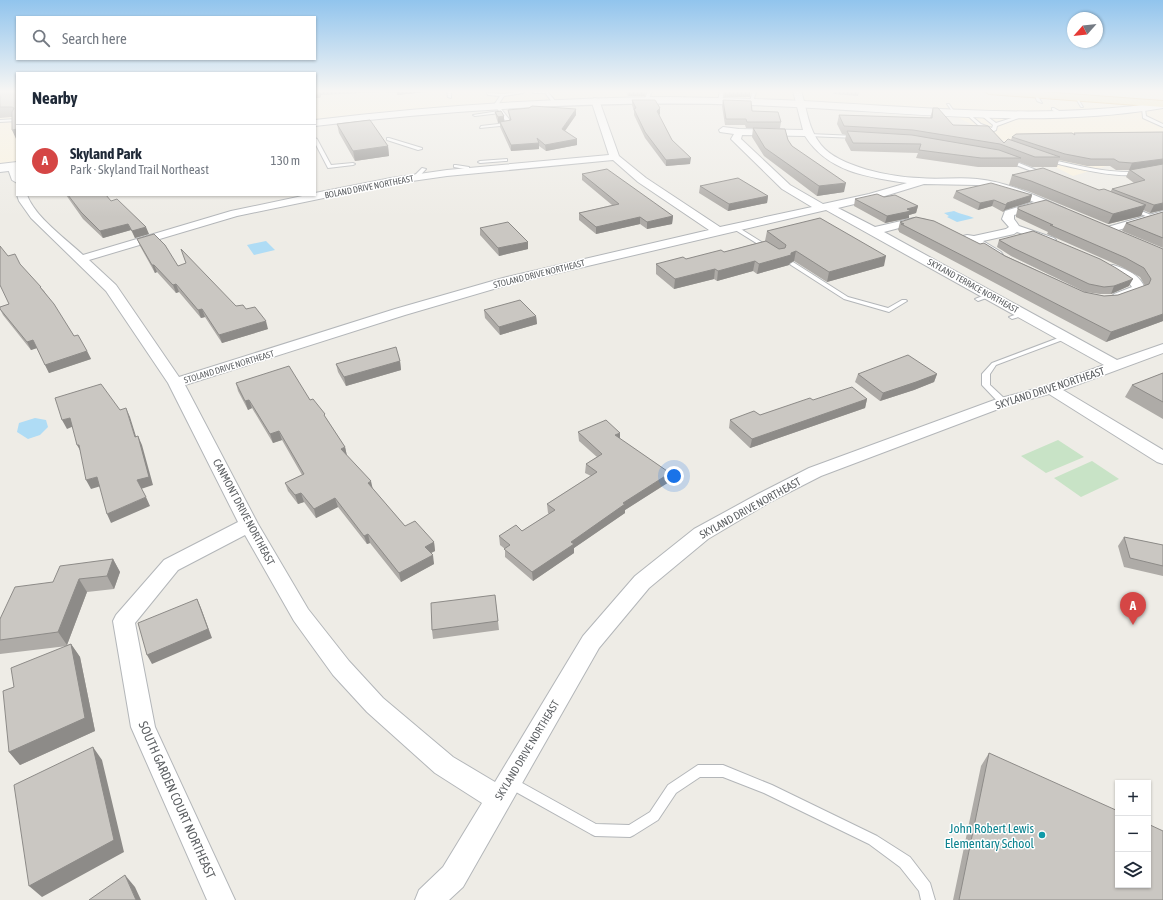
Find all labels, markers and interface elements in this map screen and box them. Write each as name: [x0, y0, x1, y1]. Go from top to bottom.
north arrow: [1067, 12, 1103, 48]
search box: [16, 16, 316, 60]
icon: search: [30, 27, 52, 49]
text: Search here: [62, 30, 127, 47]
text: Nearby: [32, 88, 78, 108]
text: Skyland Park: [70, 145, 142, 162]
text: A: [42, 153, 48, 168]
text: 130 m: [271, 153, 300, 168]
text: Park · Skyland Trail Northeast: [70, 162, 209, 177]
street label: BOLAND DRIVE NORTHEAST: [324, 173, 414, 201]
street label: SKYLAND TERRACE NORTHEAST: [926, 257, 1020, 315]
street label: STOLAND DRIVE NORTHEAST: [492, 258, 586, 290]
street label: STOLAND DRIVE NORTHEAST: [183, 348, 275, 385]
street label: SKYLAND DRIVE NORTHEAST: [994, 365, 1106, 411]
street label: CANMONT DRIVE NORTHEAST: [211, 457, 277, 567]
your location: [664, 466, 684, 486]
street label: SKYLAND DRIVE NORTHEAST: [697, 475, 803, 541]
pin: A: [1120, 592, 1146, 625]
street label: SKYLAND DRIVE NORTHEAST: [493, 698, 562, 802]
street label: SOUTH GARDEN COURT NORTHEAST: [135, 719, 219, 881]
map controls: [1115, 780, 1151, 888]
button: +: [1115, 780, 1151, 816]
button: −: [1115, 816, 1151, 852]
place label: John Robert Lewis Elementary School: [945, 821, 1035, 851]
marker: John Robert Lewis Elementary School: [1037, 830, 1047, 840]
button: layers: [1115, 852, 1151, 888]

